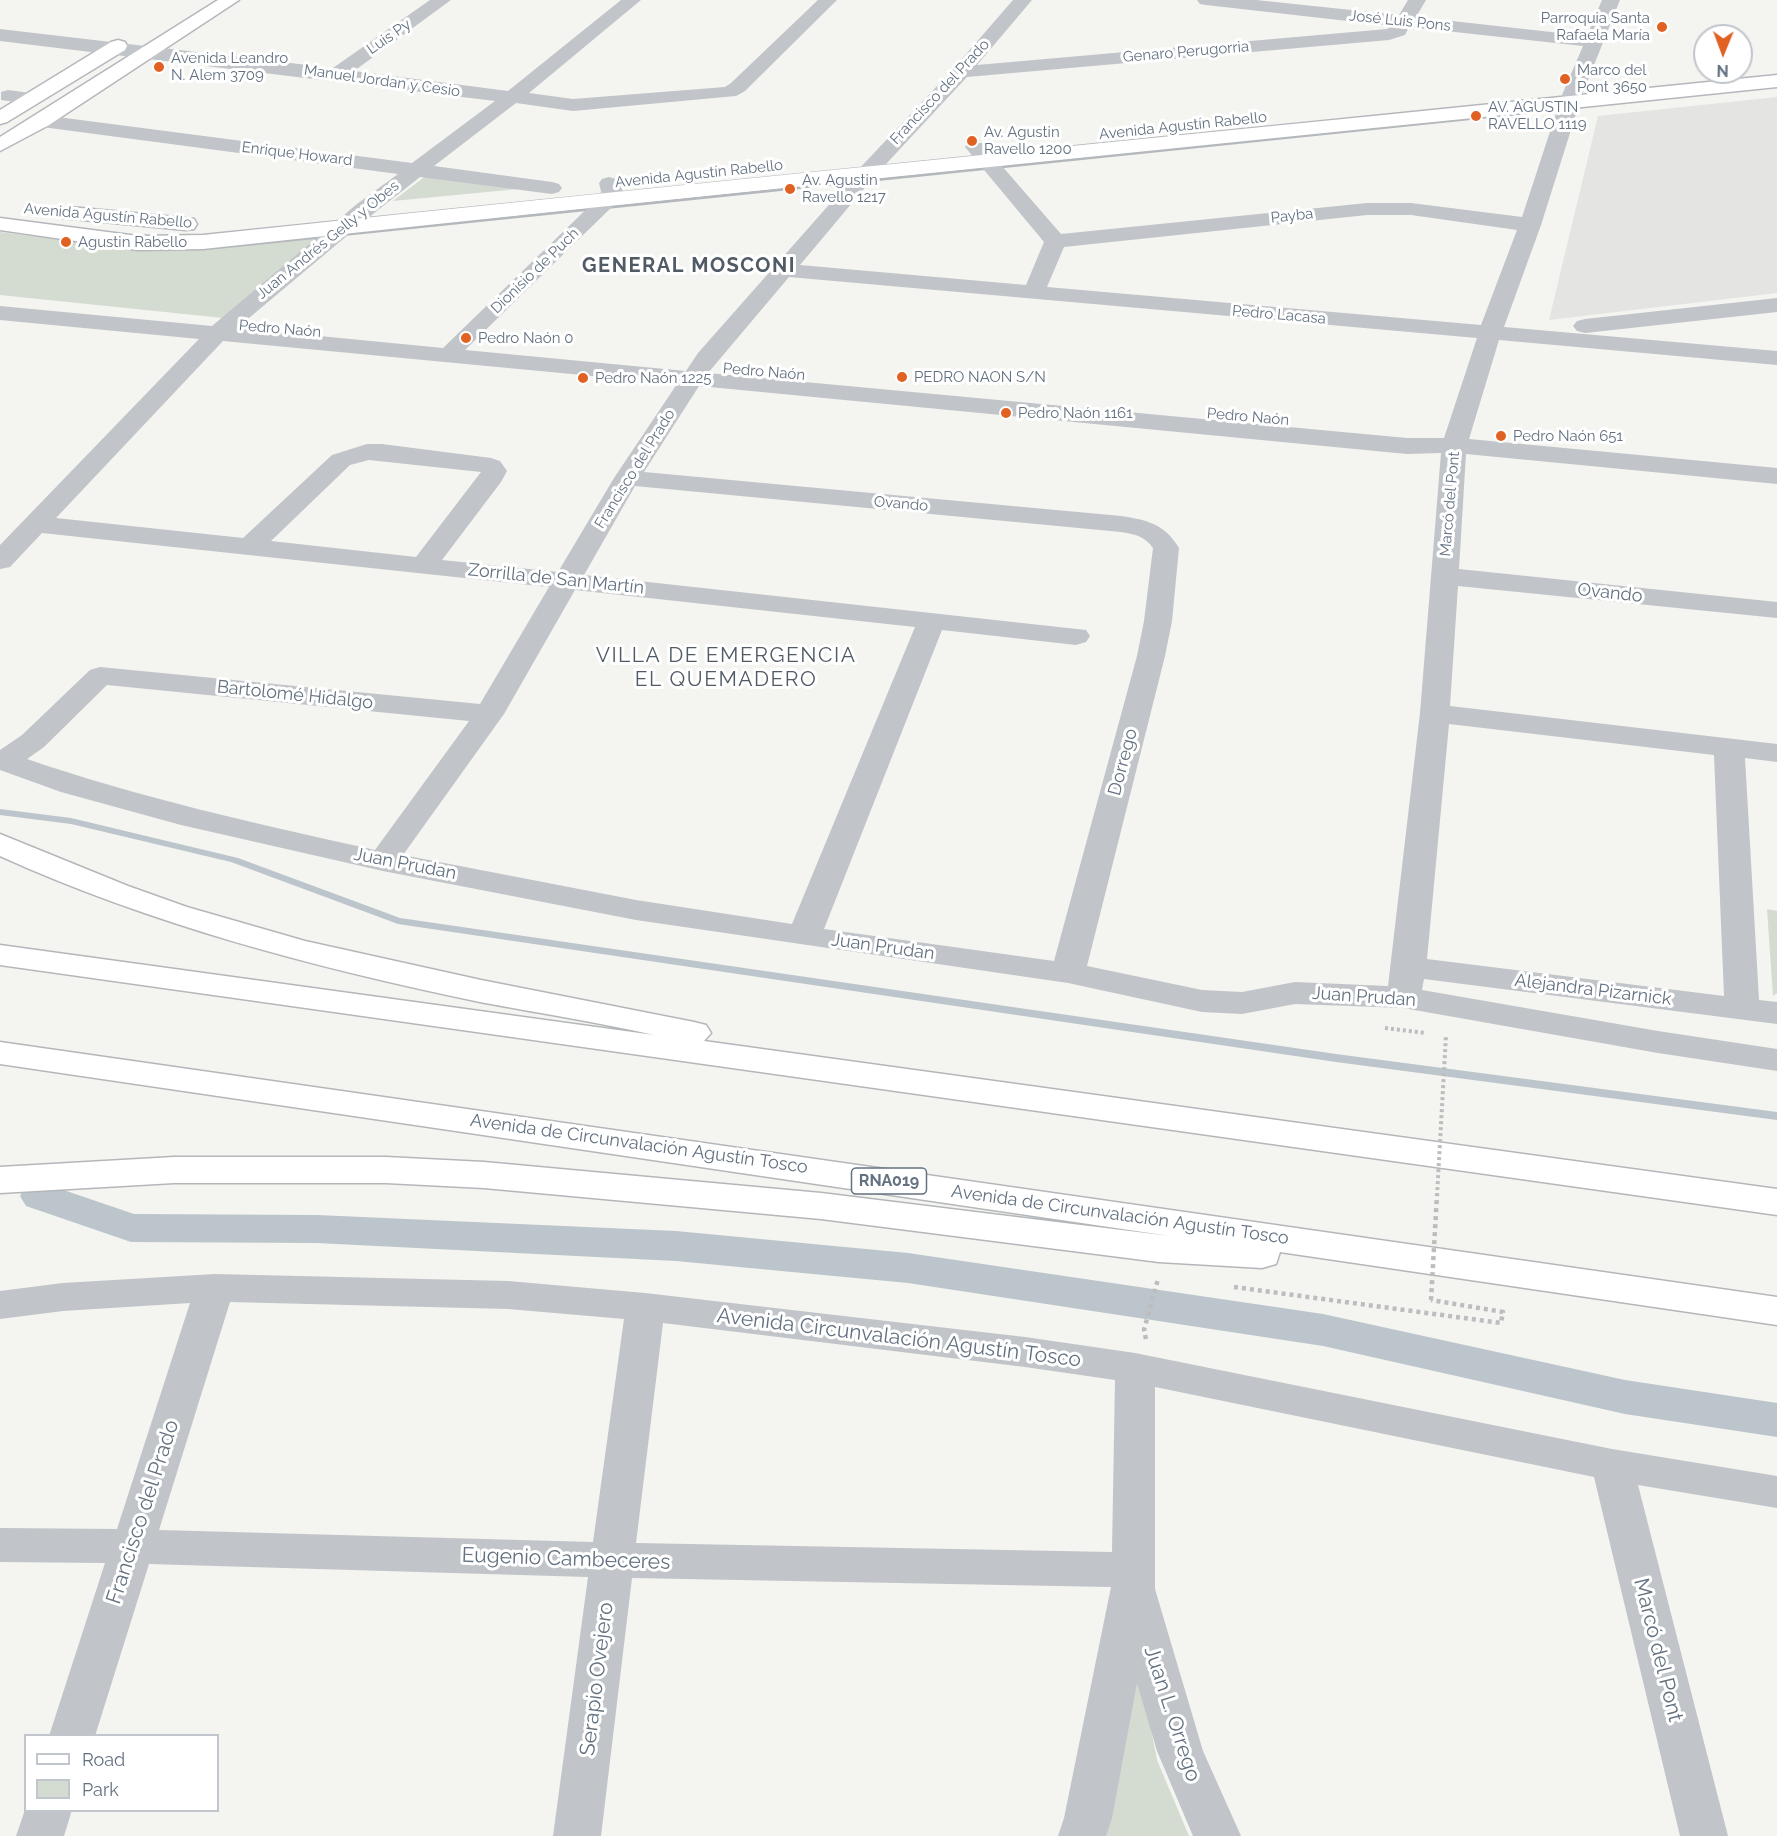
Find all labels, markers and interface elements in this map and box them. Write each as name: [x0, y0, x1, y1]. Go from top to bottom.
street label: José Luis Pons: [1348, 7, 1452, 35]
place label: Parroquia Santa Rafaela María: [1541, 9, 1650, 44]
street label: Luis Py: [364, 15, 414, 59]
marker: Parroquia Santa Rafaela María: [1655, 20, 1669, 34]
north arrow: [1693, 24, 1753, 84]
street label: Francisco del Prado: [887, 36, 993, 148]
street label: Genaro Perugorria: [1122, 38, 1250, 66]
place label: Avenida Leandro N. Alem 3709: [171, 49, 288, 84]
marker: Avenida Leandro N. Alem 3709: [152, 60, 166, 74]
street label: Manuel Jordan y Cesio: [303, 61, 461, 101]
place label: Marco del Pont 3650: [1577, 61, 1647, 96]
text: N: [1716, 61, 1729, 80]
marker: Marco del Pont 3650: [1558, 72, 1572, 86]
place label: AV. AGUSTIN RAVELLO 1119: [1488, 98, 1587, 133]
street label: Avenida Agustín Rabello: [1098, 108, 1268, 144]
marker: AV. AGUSTIN RAVELLO 1119: [1469, 109, 1483, 123]
place label: Av. Agustin Ravello 1200: [984, 123, 1072, 158]
marker: Av. Agustin Ravello 1200: [965, 134, 979, 148]
street label: Enrique Howard: [241, 138, 353, 170]
street label: Avenida Agustín Rabello: [614, 156, 784, 192]
place label: Av. Agustin Ravello 1217: [802, 171, 886, 206]
street label: Juan Andrés Gelly y Obes: [253, 177, 403, 303]
marker: Av. Agustin Ravello 1217: [783, 182, 797, 196]
street label: Avenida Agustín Rabello: [23, 200, 193, 232]
street label: Payba: [1270, 205, 1314, 227]
street label: Dionisio de Puch: [487, 224, 583, 318]
place label: Agustin Rabello: [78, 233, 187, 251]
marker: Agustin Rabello: [59, 235, 73, 249]
district label: GENERAL MOSCONI: [582, 254, 796, 278]
street label: Pedro Lacasa: [1231, 302, 1327, 328]
street label: Pedro Naón: [238, 316, 322, 342]
place label: Pedro Naón 0: [478, 329, 573, 347]
marker: Pedro Naón 0: [459, 331, 473, 345]
street label: Pedro Naón: [722, 359, 806, 385]
place label: PEDRO NAON S/N: [914, 368, 1046, 386]
place label: Pedro Naón 1225: [595, 369, 711, 387]
marker: PEDRO NAON S/N: [895, 370, 909, 384]
marker: Pedro Naón 1225: [576, 371, 590, 385]
place label: Pedro Naón 1161: [1018, 404, 1133, 422]
street label: Pedro Naón: [1206, 404, 1290, 430]
street label: Francisco del Prado: [591, 406, 679, 532]
marker: Pedro Naón 1161: [999, 406, 1013, 420]
place label: Pedro Naón 651: [1513, 427, 1623, 445]
marker: Pedro Naón 651: [1494, 429, 1508, 443]
street label: Marcó del Pont: [1436, 451, 1464, 557]
street label: Ovando: [873, 493, 929, 515]
street label: Zorrilla de San Martín: [467, 559, 645, 599]
street label: Ovando: [1577, 579, 1643, 607]
district label: VILLA DE EMERGENCIA EL QUEMADERO: [596, 643, 856, 693]
street label: Bartolomé Hidalgo: [216, 676, 374, 714]
street label: Dorrego: [1104, 726, 1142, 798]
street label: Juan Prudan: [352, 843, 458, 885]
street label: Juan Prudan: [830, 929, 936, 965]
street label: Alejandra Pizarnick: [1513, 970, 1673, 1010]
street label: Juan Prudan: [1311, 983, 1417, 1011]
street label: Avenida de Circunvalación Agustín Tosco: [469, 1110, 809, 1178]
road number: RNA019: [852, 1168, 926, 1194]
street label: Avenida de Circunvalación Agustín Tosco: [950, 1181, 1290, 1249]
street label: Avenida Circunvalación Agustín Tosco: [715, 1303, 1083, 1373]
street label: Francisco del Prado: [101, 1417, 185, 1607]
street label: Eugenio Cambeceres: [461, 1543, 671, 1575]
street label: Marcó del Pont: [1628, 1576, 1688, 1724]
street label: Serapio Ovejero: [575, 1601, 619, 1757]
street label: Juan L. Orrego: [1138, 1643, 1206, 1785]
legend: [24, 1734, 219, 1812]
text: Road: [82, 1749, 125, 1770]
text: Park: [82, 1779, 119, 1800]

